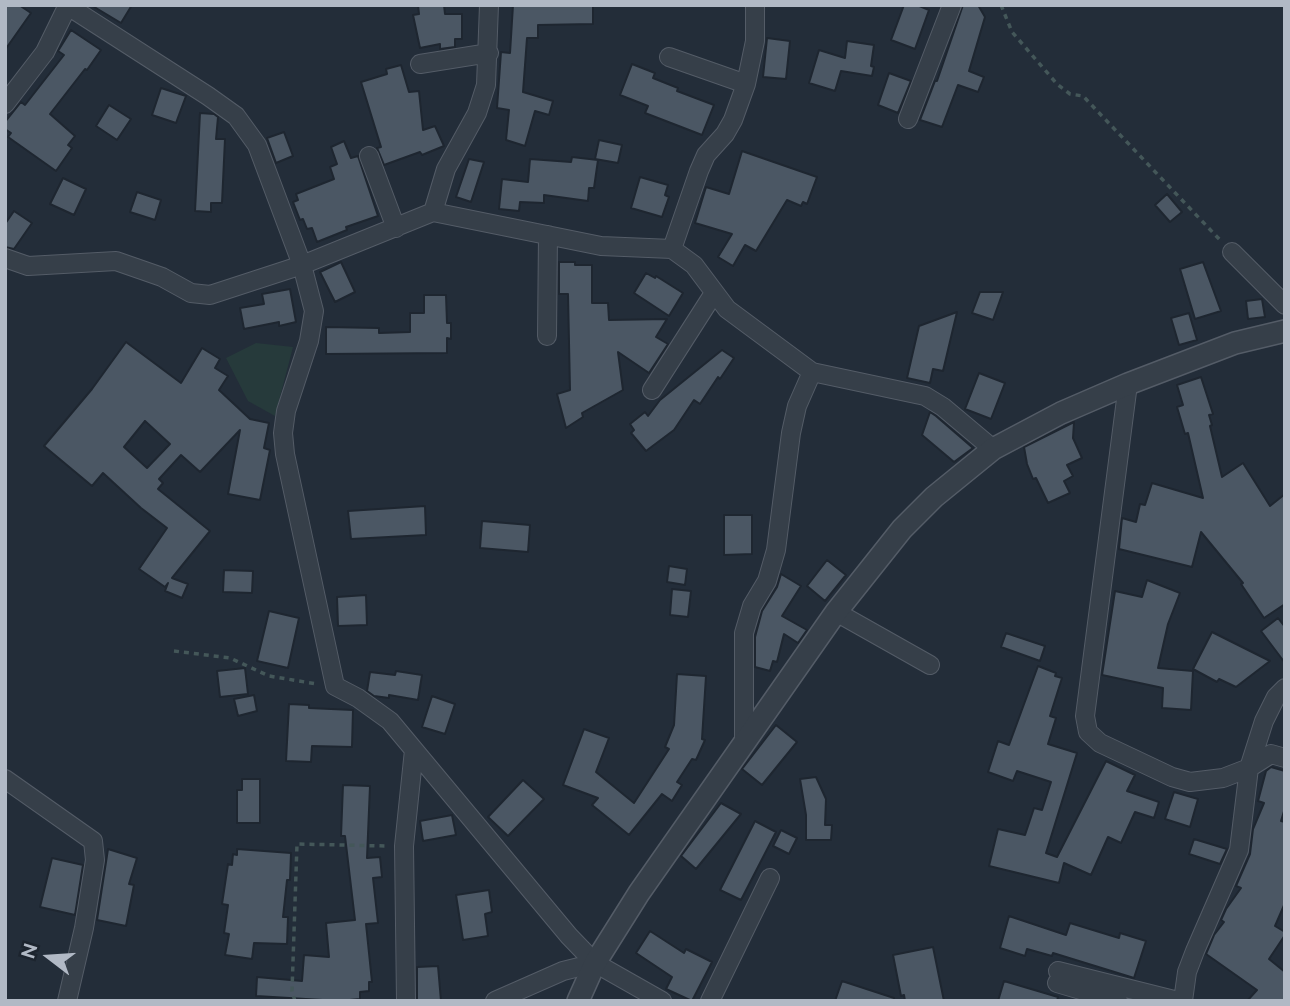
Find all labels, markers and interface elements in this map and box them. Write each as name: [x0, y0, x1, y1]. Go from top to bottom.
north arrow: [14, 922, 84, 992]
text: N: [16, 941, 42, 961]

